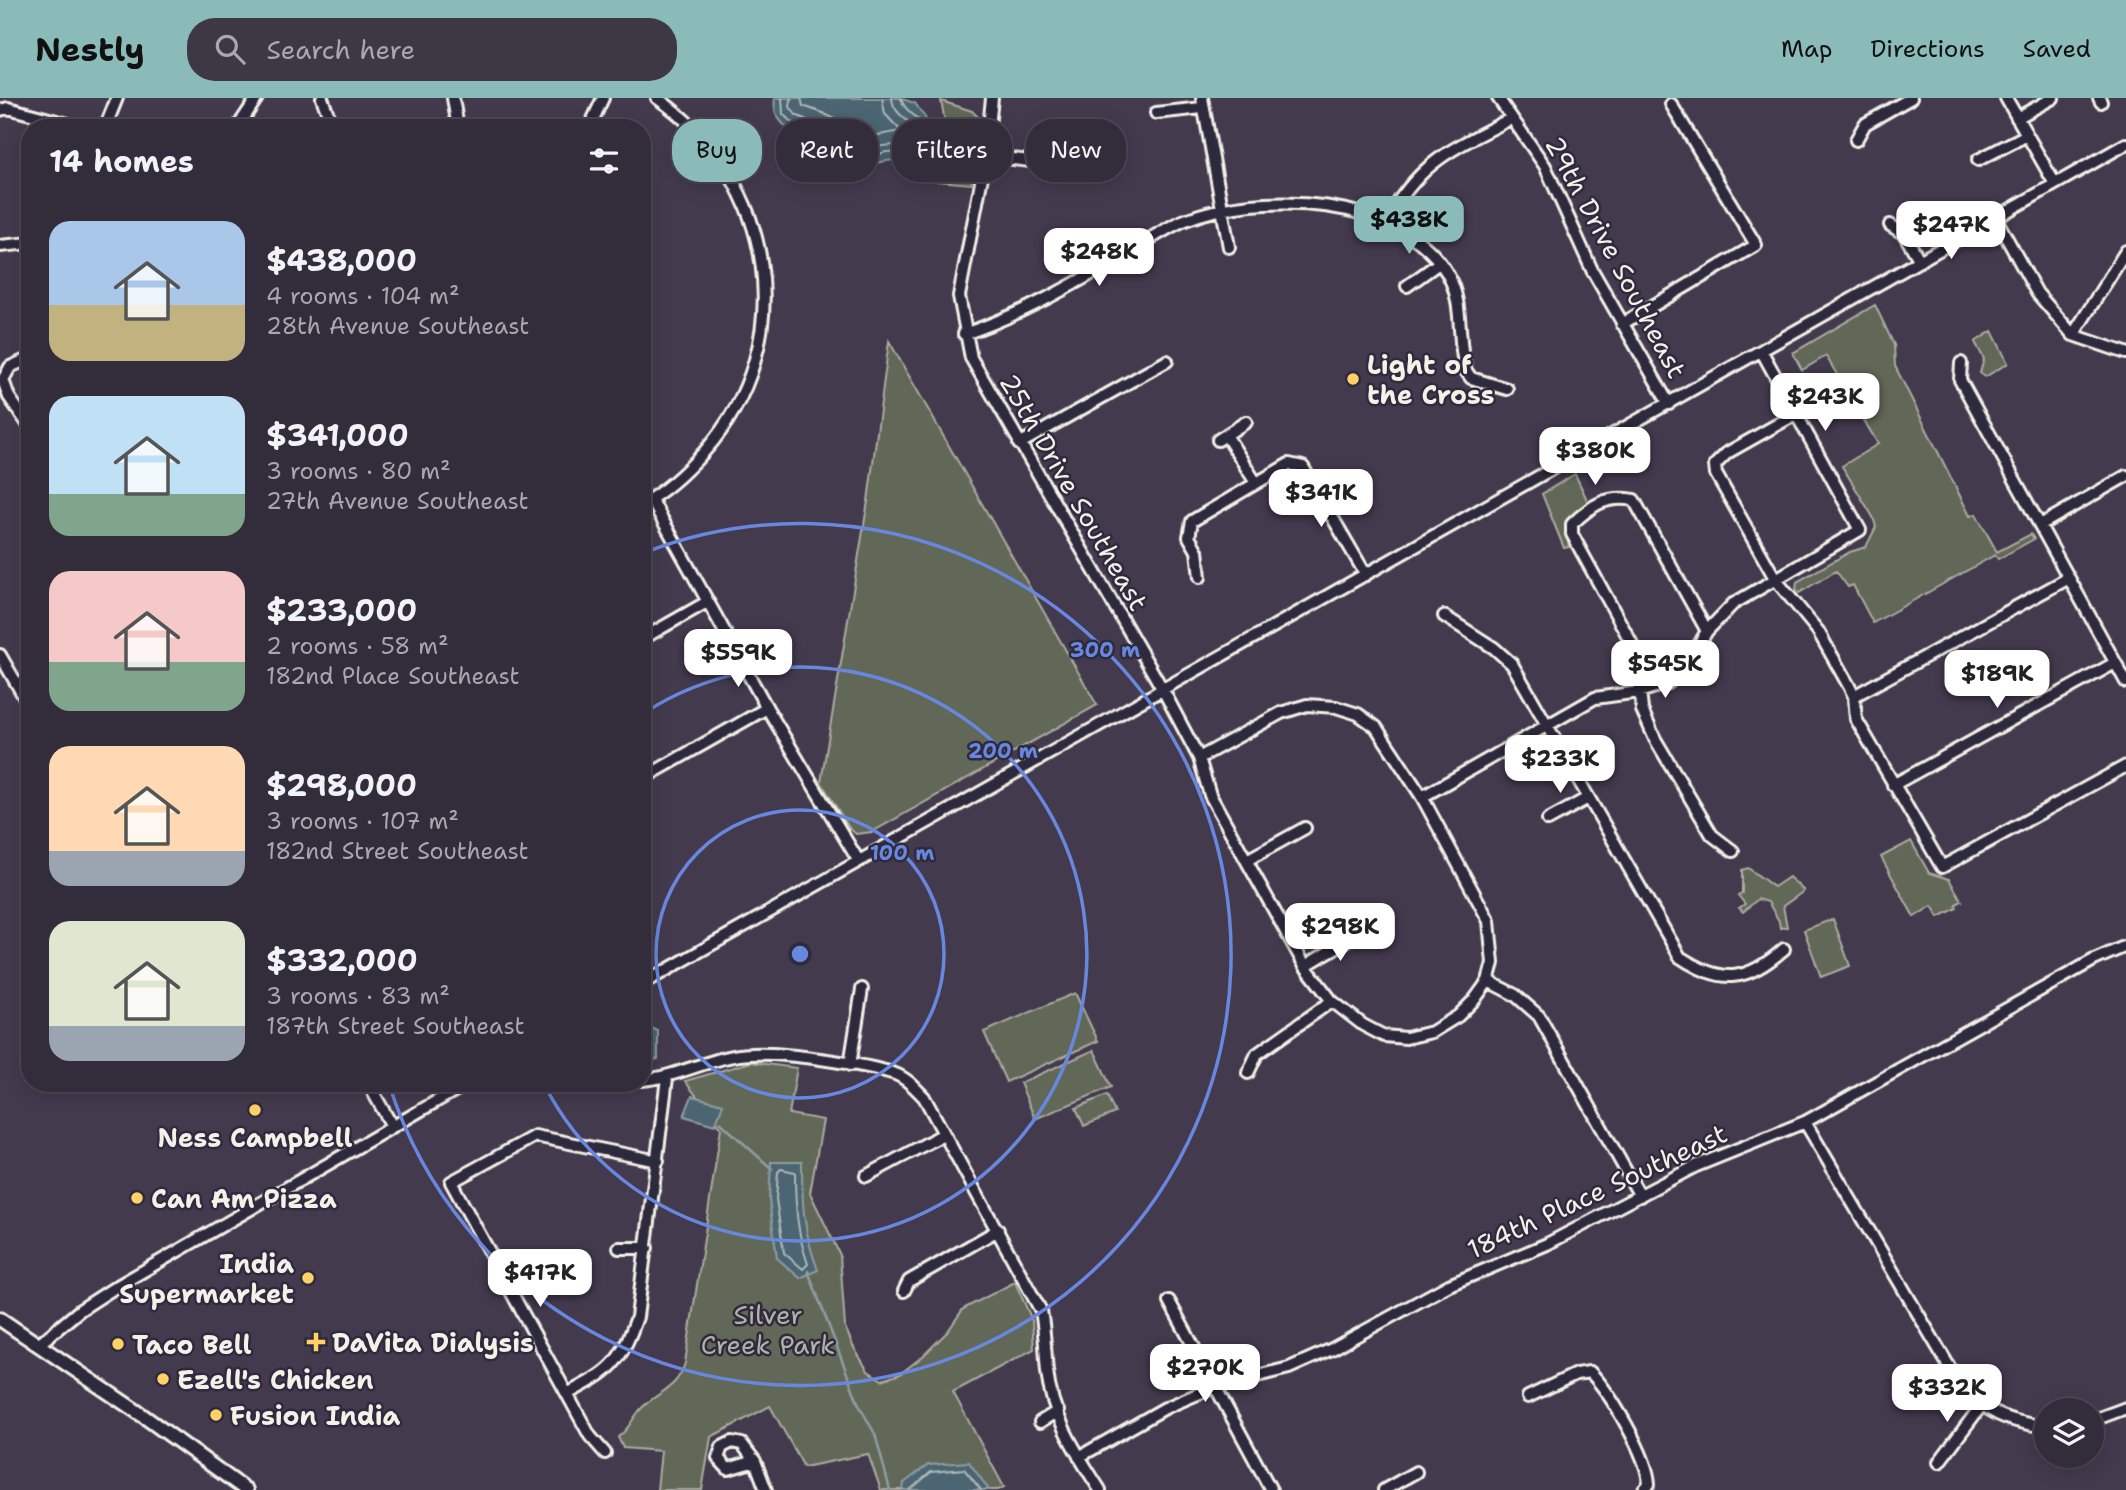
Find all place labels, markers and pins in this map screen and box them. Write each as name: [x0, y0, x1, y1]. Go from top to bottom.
pin: $438K: [1360, 197, 1458, 256]
pin: $247K: [1902, 202, 2000, 261]
pin: $248K: [1050, 228, 1148, 288]
place label: Light of the Cross: [1367, 347, 1495, 412]
marker: Light of the Cross: [1345, 371, 1361, 387]
pin: $243K: [1776, 374, 1874, 433]
pin: $380K: [1546, 428, 1644, 487]
pin: $341K: [1272, 470, 1370, 529]
pin: $559K: [689, 630, 787, 689]
pin: $545K: [1616, 640, 1714, 700]
pin: $189K: [1948, 650, 2046, 710]
pin: $233K: [1511, 736, 1609, 795]
pin: $298K: [1291, 904, 1389, 963]
centre of rings: [788, 942, 812, 966]
marker: Ness Campbell: [247, 1102, 263, 1118]
place label: Ness Campbell: [158, 1120, 352, 1155]
place label: Can Am Pizza: [151, 1181, 337, 1216]
marker: Can Am Pizza: [129, 1190, 145, 1206]
place label: India Supermarket: [119, 1246, 294, 1311]
pin: $417K: [491, 1250, 589, 1309]
marker: India Supermarket: [300, 1270, 316, 1286]
place label: DaVita Dialysis: [332, 1325, 534, 1360]
place label: Taco Bell: [132, 1327, 251, 1362]
marker: DaVita Dialysis: [306, 1332, 326, 1352]
marker: Taco Bell: [110, 1336, 126, 1352]
pin: $270K: [1156, 1344, 1254, 1404]
place label: Ezell's Chicken: [177, 1362, 374, 1397]
pin: $332K: [1898, 1364, 1996, 1424]
marker: Ezell's Chicken: [155, 1371, 171, 1387]
place label: Fusion India: [230, 1398, 401, 1433]
marker: Fusion India: [208, 1407, 224, 1423]

